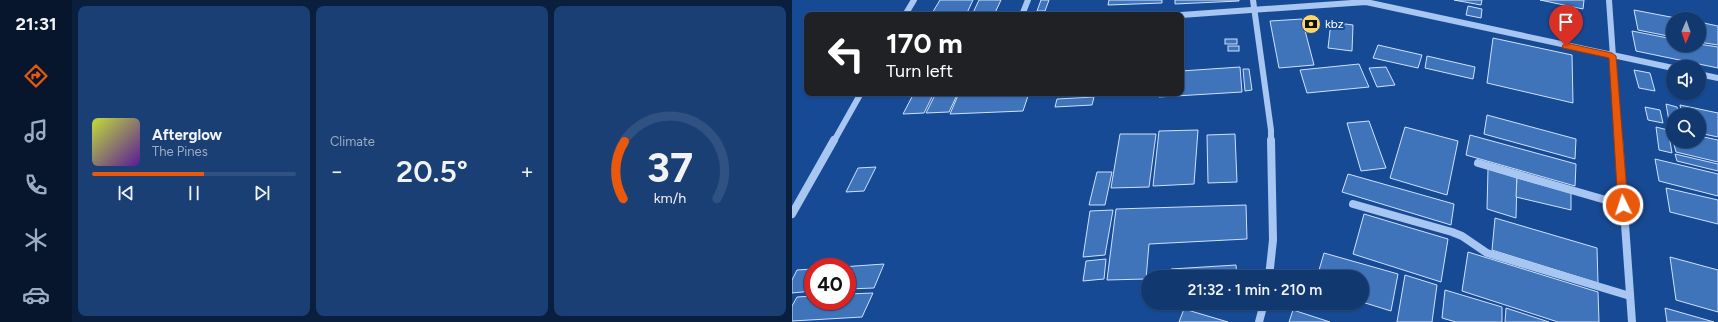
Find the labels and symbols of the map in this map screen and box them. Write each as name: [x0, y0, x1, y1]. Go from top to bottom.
pin: [1549, 5, 1583, 46]
north arrow: [1666, 12, 1706, 52]
bank icon: kbz: [1300, 13, 1322, 35]
place label: kbz: [1325, 17, 1344, 31]
position arrow: [1602, 184, 1644, 226]
speed limit sign: 40: [804, 258, 856, 310]

